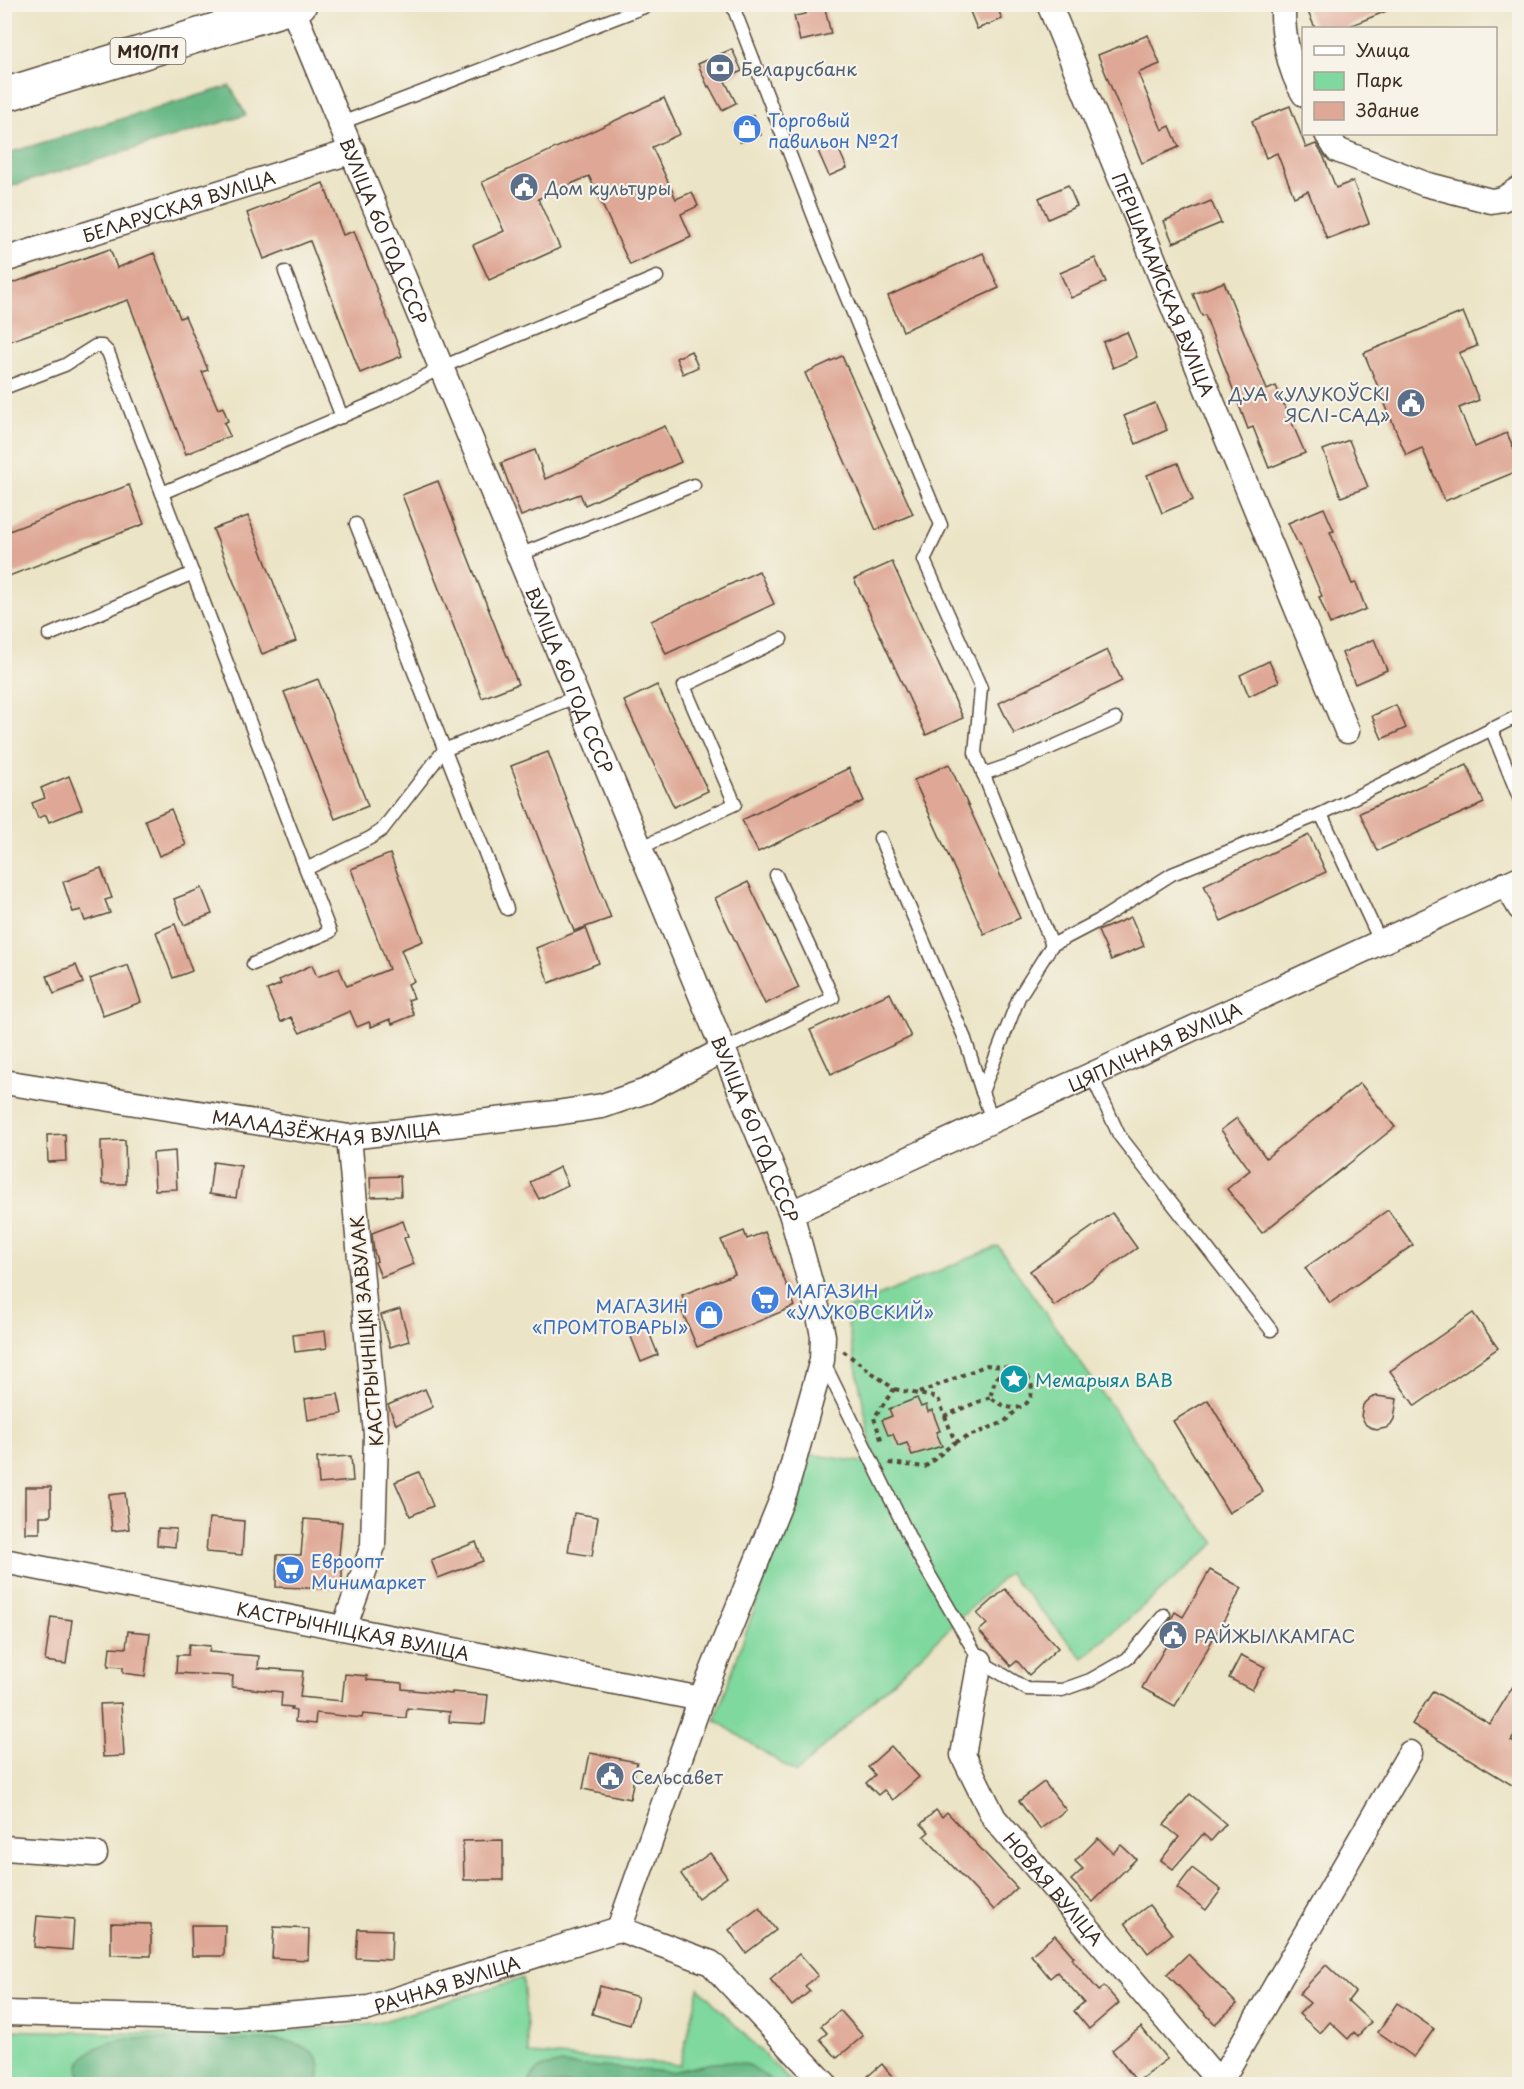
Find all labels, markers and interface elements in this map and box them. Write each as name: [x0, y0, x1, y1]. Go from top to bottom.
legend: [1302, 27, 1497, 135]
text: Улица: [1356, 36, 1410, 63]
road number: М10/П1: [110, 38, 186, 64]
bank icon: Беларусбанк: [704, 52, 736, 84]
place label: Беларусбанк: [741, 55, 857, 82]
text: Парк: [1356, 66, 1403, 93]
text: Здание: [1356, 96, 1419, 123]
place label: Торговый павильон №21: [768, 106, 899, 154]
shop icon: Торговый павильон №21: [731, 113, 763, 145]
street label: ВУЛІЦА 60 ГОД СССР: [334, 133, 435, 328]
street label: БЕЛАРУСКАЯ ВУЛІЦА: [79, 163, 278, 248]
street label: ПЕРШАМАЙСКАЯ ВУЛІЦА: [1106, 169, 1222, 400]
public building icon: Дом культуры: [508, 171, 540, 203]
place label: Дом культуры: [544, 174, 671, 201]
place label: ДУА «УЛУКОЎСКІ ЯСЛІ-САД»: [1228, 380, 1390, 428]
public building icon: ДУА «УЛУКОЎСКІ ЯСЛІ-САД»: [1395, 387, 1427, 419]
street label: ВУЛІЦА 60 ГОД СССР: [520, 582, 621, 777]
street label: ЦЯПЛІЧНАЯ ВУЛІЦА: [1063, 994, 1246, 1098]
street label: ВУЛІЦА 60 ГОД СССР: [705, 1031, 806, 1225]
street label: МАЛАДЗЁЖНАЯ ВУЛІЦА: [210, 1102, 442, 1151]
street label: КАСТРЫЧНІЦКІ ЗАВУЛАК: [342, 1214, 390, 1448]
place label: МАГАЗИН «УЛУКОВСКИЙ»: [786, 1277, 934, 1325]
supermarket icon: МАГАЗИН «УЛУКОВСКИЙ»: [749, 1284, 781, 1316]
place label: МАГАЗИН «ПРОМТОВАРЫ»: [532, 1292, 688, 1340]
shop icon: МАГАЗИН «ПРОМТОВАРЫ»: [693, 1299, 725, 1331]
place icon: Мемарыял ВАВ: [998, 1363, 1030, 1395]
place label: Мемарыял ВАВ: [1035, 1366, 1173, 1393]
place label: Евроопт Минимаркет: [311, 1547, 426, 1595]
supermarket icon: Евроопт Минимаркет: [274, 1554, 306, 1586]
street label: КАСТРЫЧНІЦКАЯ ВУЛІЦА: [235, 1594, 472, 1666]
public building icon: РАЙЖЫЛКАМГАС: [1157, 1619, 1189, 1651]
place label: РАЙЖЫЛКАМГАС: [1194, 1622, 1355, 1649]
public building icon: Сельсавет: [594, 1760, 626, 1792]
place label: Сельсавет: [631, 1763, 723, 1790]
street label: НОВАЯ ВУЛІЦА: [998, 1826, 1110, 1951]
street label: РАЧНАЯ ВУЛІЦА: [370, 1948, 523, 2019]

